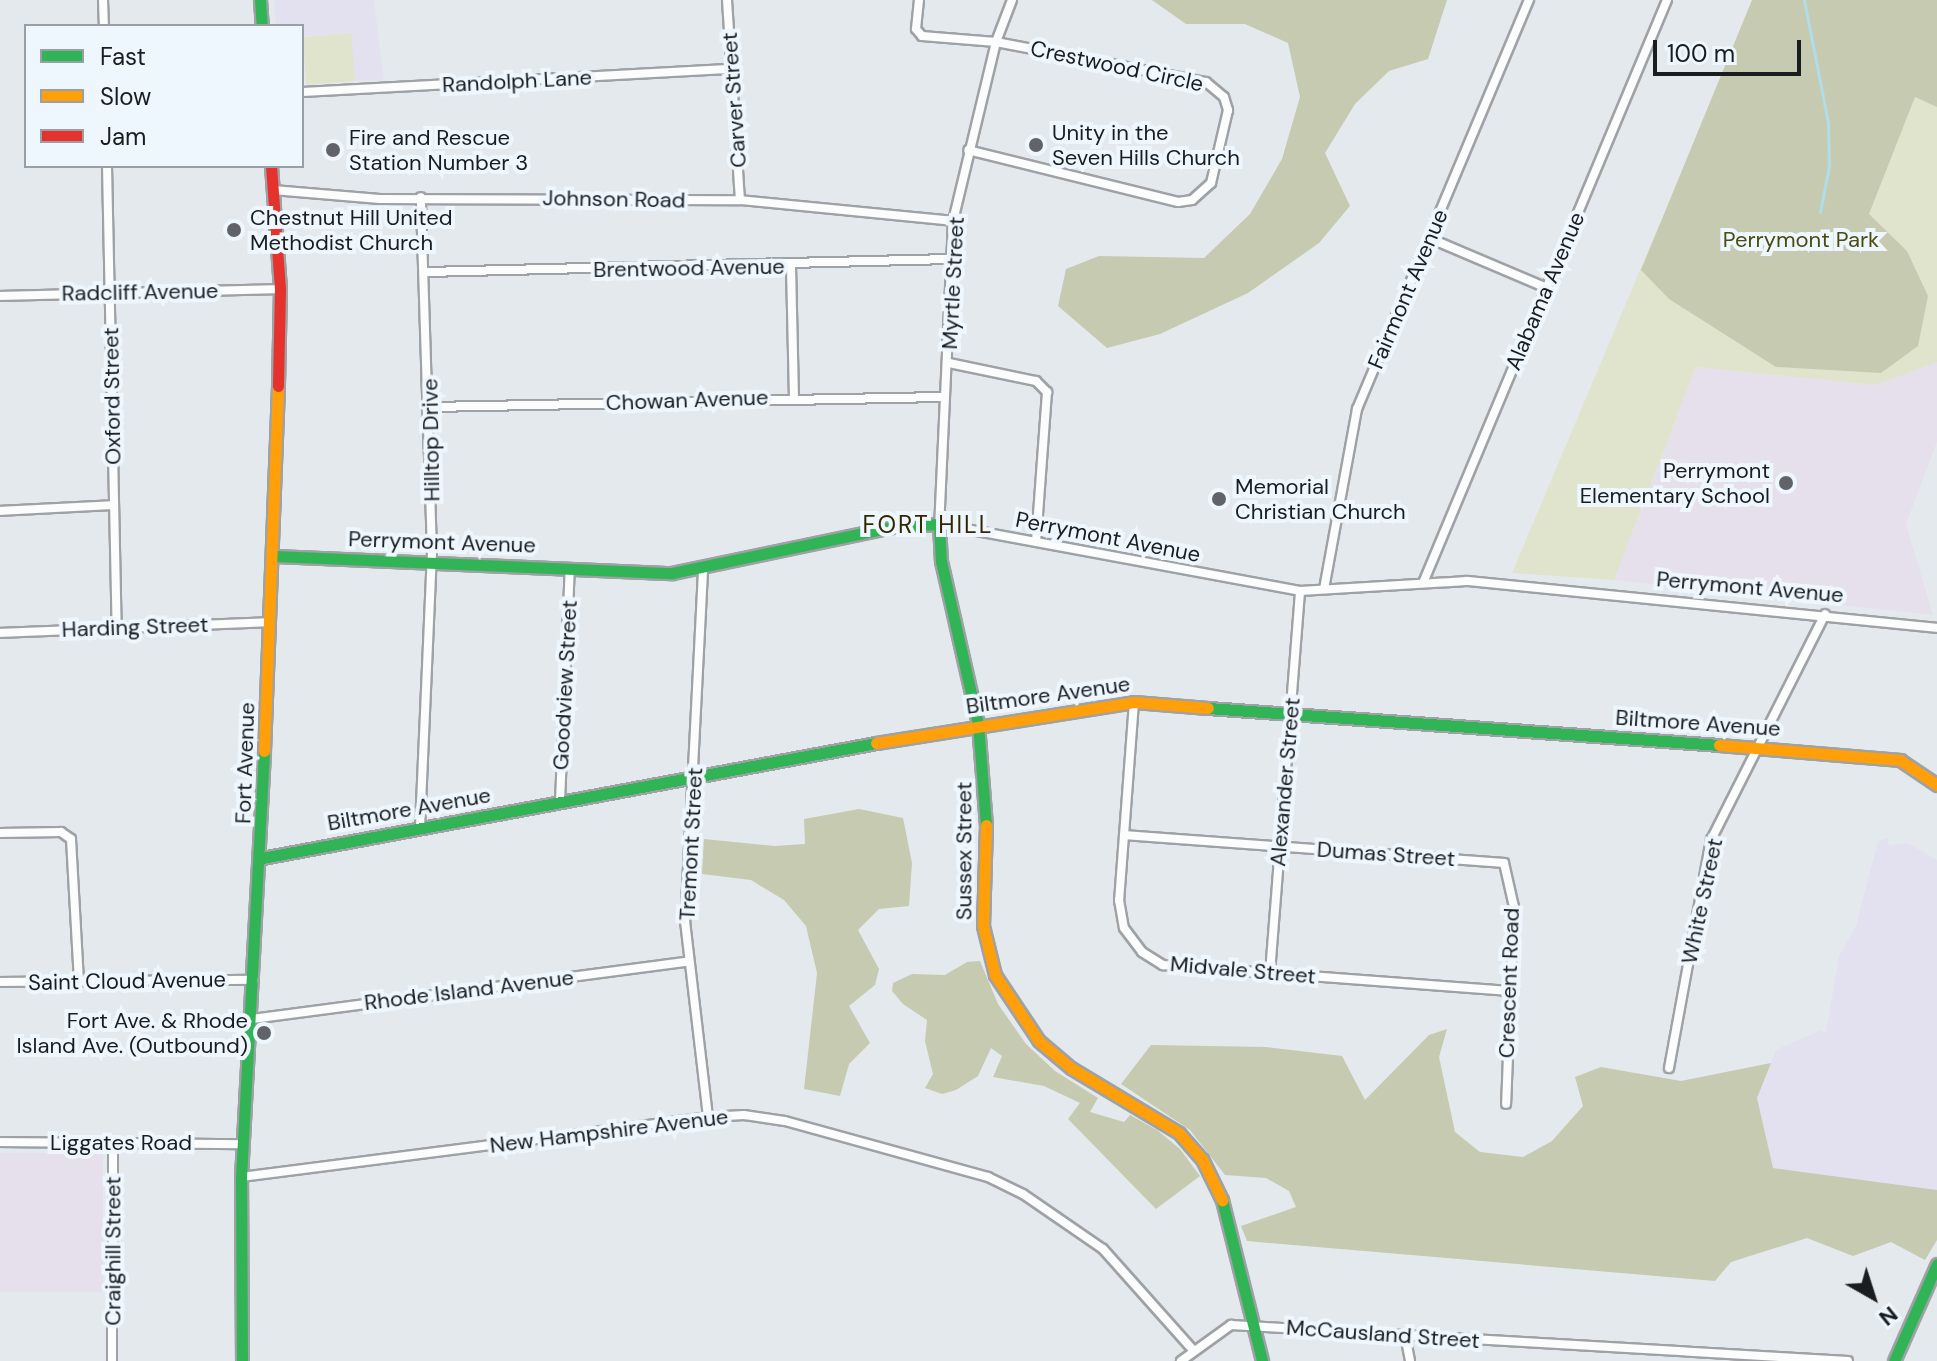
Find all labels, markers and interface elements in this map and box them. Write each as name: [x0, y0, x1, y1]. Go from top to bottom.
legend: [24, 24, 304, 168]
scale bar: [1657, 24, 1805, 74]
street label: Carver Street: [716, 31, 752, 169]
street label: Crestwood Circle: [1028, 35, 1206, 97]
text: 100 m: [1667, 38, 1735, 69]
text: Fast: [100, 41, 146, 72]
street label: Randolph Lane: [441, 64, 593, 98]
text: Slow: [100, 81, 151, 112]
place label: Unity in the Seven Hills Church: [1052, 119, 1240, 170]
text: Jam: [100, 121, 146, 152]
place label: Fire and Rescue Station Number 3: [349, 124, 528, 176]
marker: Unity in the Seven Hills Church: [1027, 136, 1045, 154]
marker: Fire and Rescue Station Number 3: [324, 141, 342, 159]
street label: Johnson Road: [542, 185, 686, 213]
place label: Chestnut Hill United Methodist Church: [250, 204, 453, 256]
street label: Fairmont Avenue: [1362, 205, 1454, 373]
street label: Alabama Avenue: [1500, 208, 1590, 374]
street label: Myrtle Street: [936, 216, 970, 350]
marker: Chestnut Hill United Methodist Church: [225, 221, 243, 239]
park label: Perrymont Park: [1723, 227, 1879, 253]
street label: Brentwood Avenue: [593, 253, 785, 283]
street label: Radcliff Avenue: [61, 277, 219, 307]
street label: Oxford Street: [98, 327, 126, 465]
street label: Hilltop Drive: [417, 378, 445, 502]
street label: Chowan Avenue: [605, 384, 769, 416]
place label: Perrymont Elementary School: [1580, 457, 1770, 508]
place label: Memorial Christian Church: [1235, 473, 1406, 524]
marker: Perrymont Elementary School: [1777, 474, 1795, 492]
marker: Memorial Christian Church: [1210, 490, 1228, 508]
street label: Perrymont Avenue: [1013, 506, 1203, 568]
district label: FORT HILL: [863, 511, 993, 539]
street label: Perrymont Avenue: [348, 526, 536, 558]
street label: Perrymont Avenue: [1655, 566, 1845, 608]
street label: Goodview Street: [547, 599, 583, 771]
street label: Harding Street: [61, 611, 209, 643]
street label: Biltmore Avenue: [964, 670, 1132, 720]
street label: Alexander Street: [1264, 696, 1306, 868]
street label: Fort Avenue: [230, 702, 260, 824]
street label: Biltmore Avenue: [1615, 704, 1781, 742]
street label: Tremont Street: [674, 767, 708, 921]
street label: Biltmore Avenue: [325, 782, 493, 836]
street label: Sussex Street: [951, 782, 977, 920]
street label: Dumas Street: [1316, 836, 1456, 872]
street label: White Street: [1676, 836, 1728, 966]
street label: Crescent Road: [1493, 907, 1525, 1059]
street label: Midvale Street: [1169, 950, 1317, 990]
street label: Rhode Island Avenue: [363, 964, 575, 1016]
street label: Saint Cloud Avenue: [28, 966, 226, 996]
place label: Fort Ave. & Rhode Island Ave. (Outbound): [16, 1007, 248, 1058]
marker: Fort Ave. & Rhode Island Ave. (Outbound): [255, 1024, 273, 1042]
street label: New Hampshire Avenue: [488, 1103, 730, 1159]
street label: Liggates Road: [50, 1130, 192, 1156]
street label: Craighill Street: [100, 1176, 126, 1326]
north arrow: [1833, 1257, 1913, 1337]
text: N: [1873, 1300, 1904, 1332]
street label: McCausland Street: [1285, 1314, 1481, 1354]

